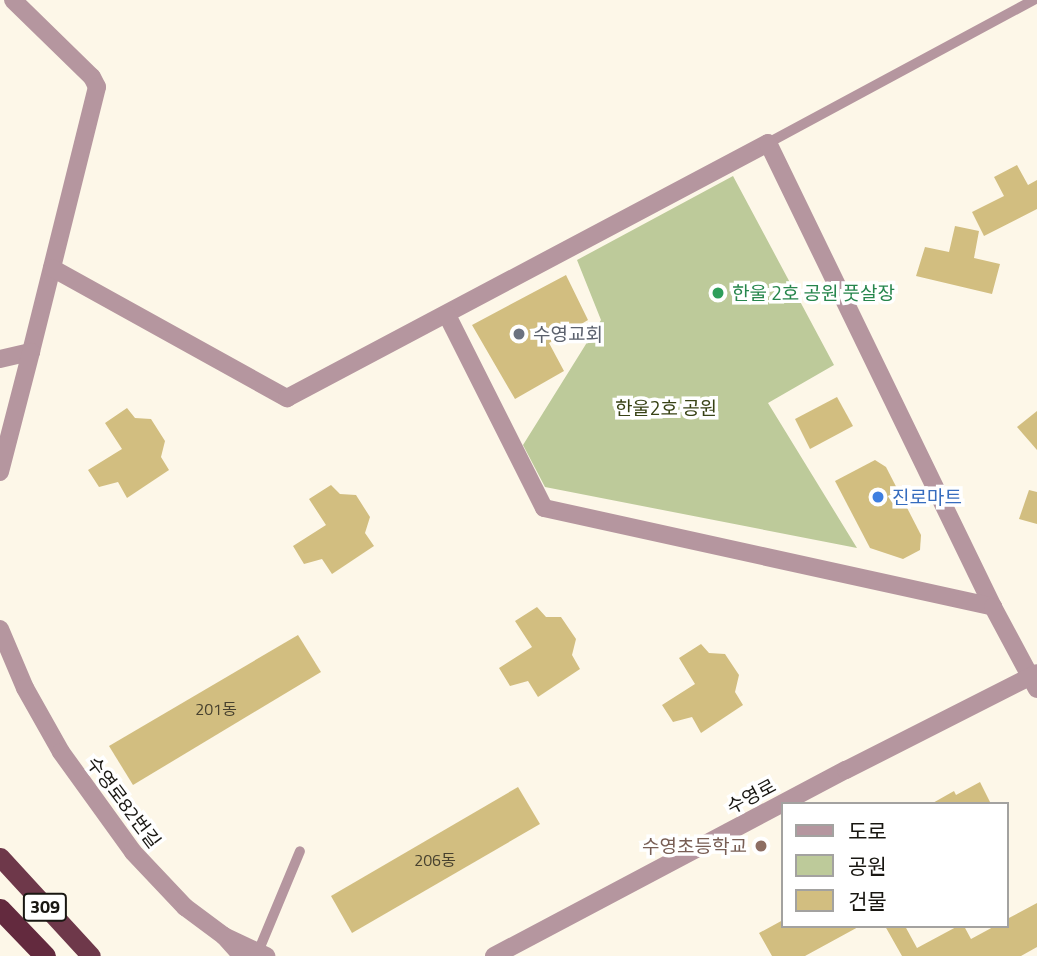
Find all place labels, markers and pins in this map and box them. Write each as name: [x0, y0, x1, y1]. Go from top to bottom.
place label: 한울 2호 공원 풋살장: [732, 282, 895, 304]
marker: 한울 2호 공원 풋살장: [710, 285, 726, 301]
place label: 수영교회: [533, 323, 603, 345]
marker: 수영교회: [511, 326, 527, 342]
place label: 진로마트: [892, 486, 962, 508]
marker: 진로마트: [870, 489, 886, 505]
place label: 수영초등학교: [642, 835, 747, 857]
marker: 수영초등학교: [753, 838, 769, 854]

